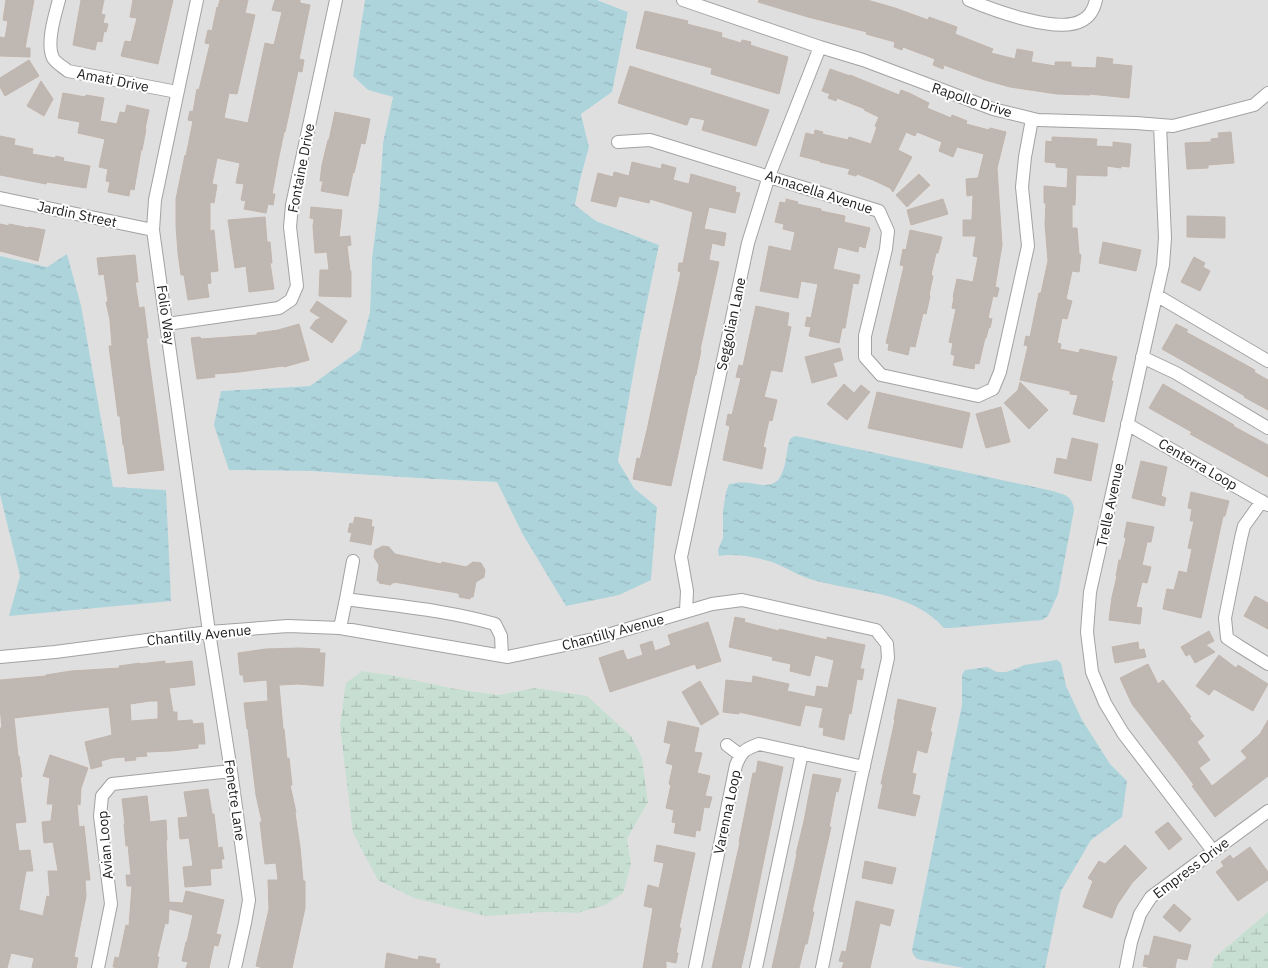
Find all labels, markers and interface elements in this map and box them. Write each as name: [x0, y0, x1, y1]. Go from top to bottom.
street label: Amati Drive: [76, 64, 151, 96]
street label: Rapollo Drive: [930, 79, 1015, 122]
street label: Fontaine Drive: [284, 122, 319, 214]
street label: Annacella Avenue: [763, 166, 875, 218]
street label: Jardin Street: [36, 197, 119, 231]
street label: Seggolian Lane: [712, 276, 750, 372]
street label: Folio Way: [153, 284, 179, 346]
street label: Centerra Loop: [1155, 434, 1241, 494]
street label: Trelle Avenue: [1092, 461, 1128, 549]
street label: Chantilly Avenue: [560, 610, 666, 654]
street label: Chantilly Avenue: [146, 621, 252, 649]
street label: Fenetre Lane: [220, 758, 250, 842]
street label: Varenna Loop: [709, 768, 745, 856]
street label: Avian Loop: [93, 810, 117, 880]
street label: Empress Drive: [1149, 833, 1233, 902]

